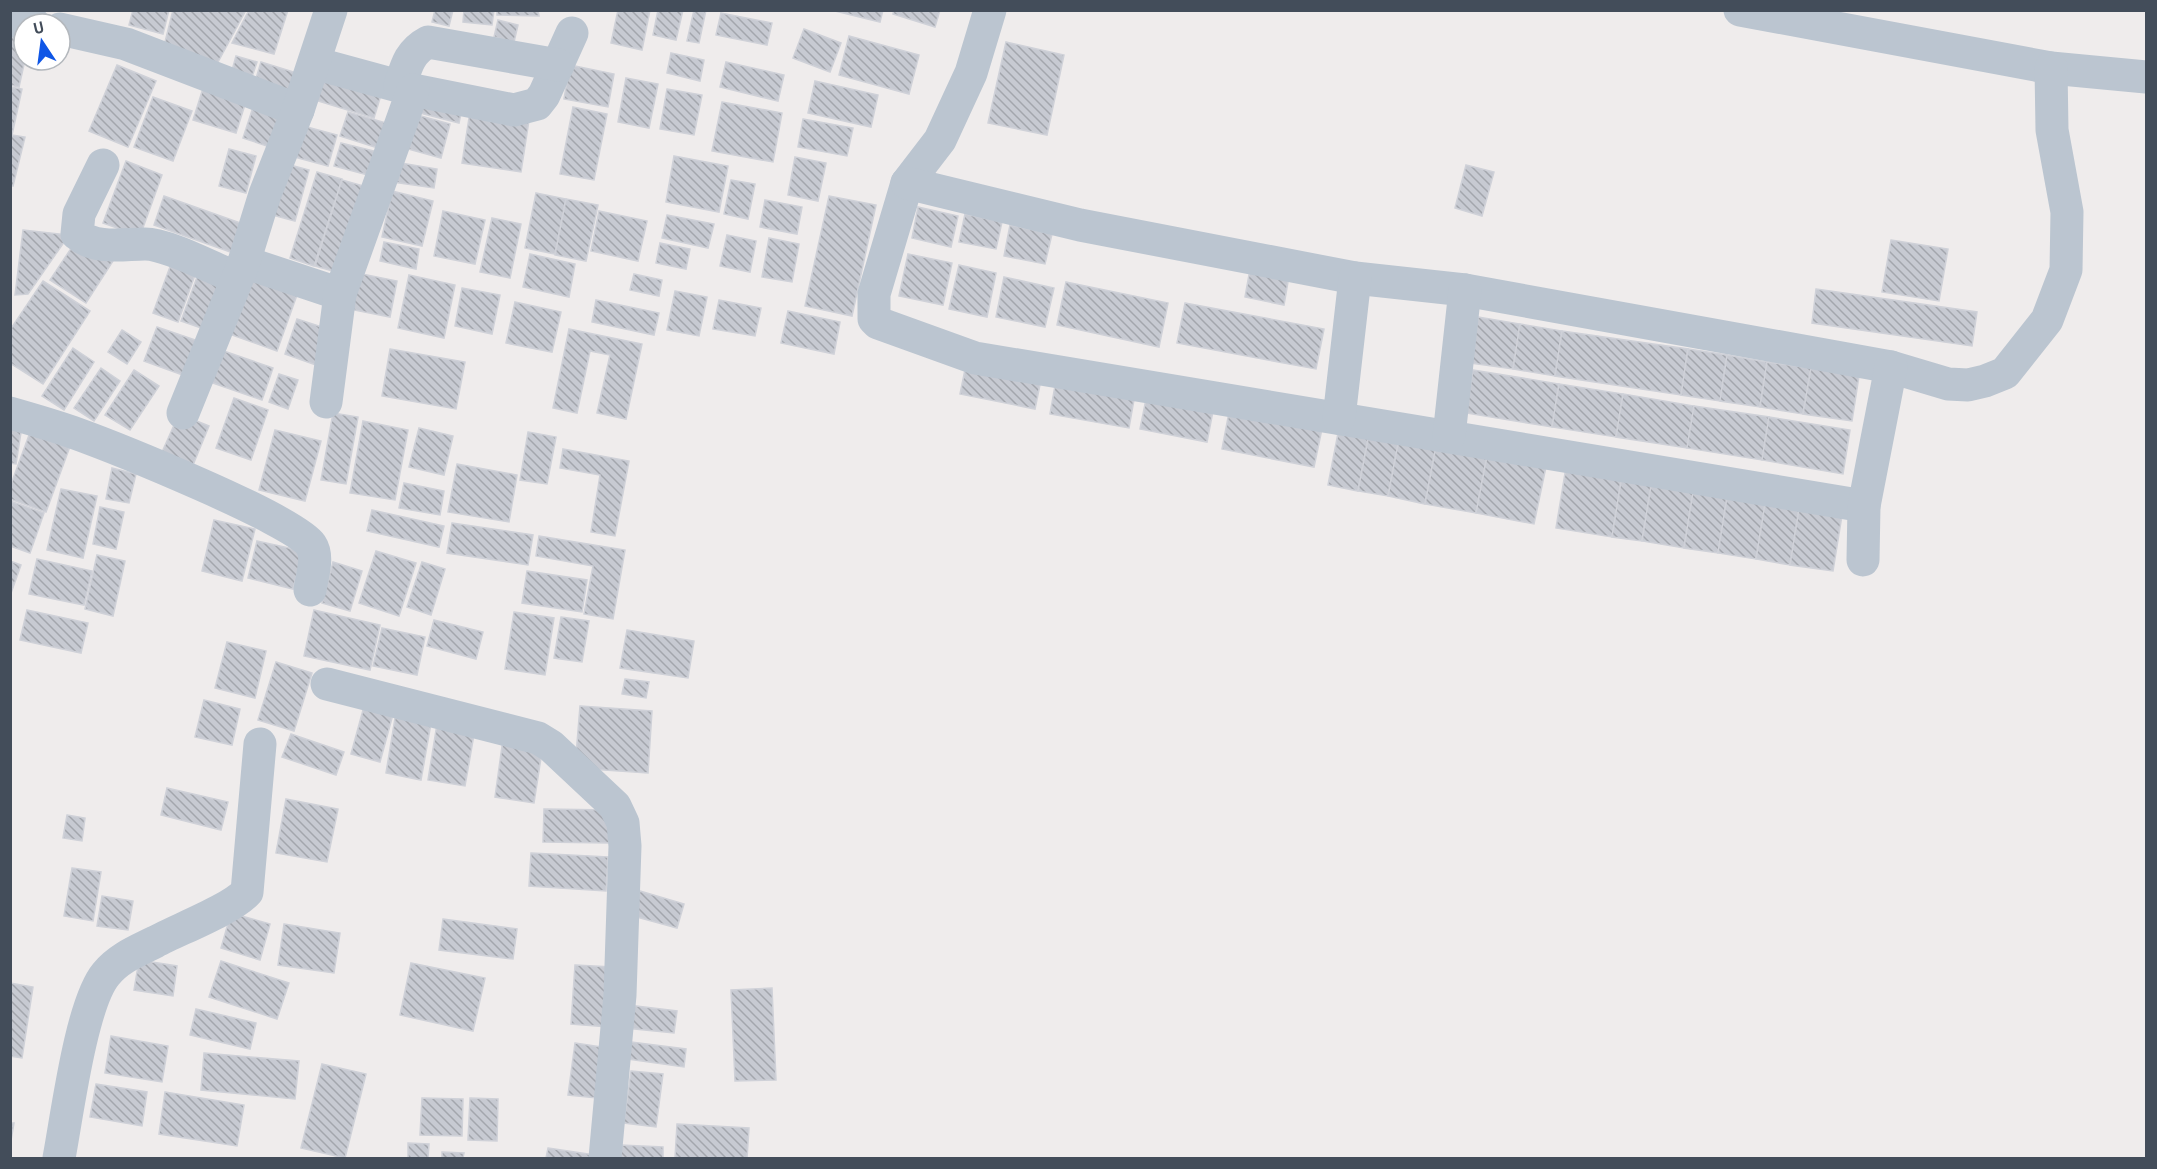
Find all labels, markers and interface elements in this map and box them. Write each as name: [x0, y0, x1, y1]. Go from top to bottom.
north arrow: [12, 12, 72, 72]
text: U: [31, 17, 46, 38]

